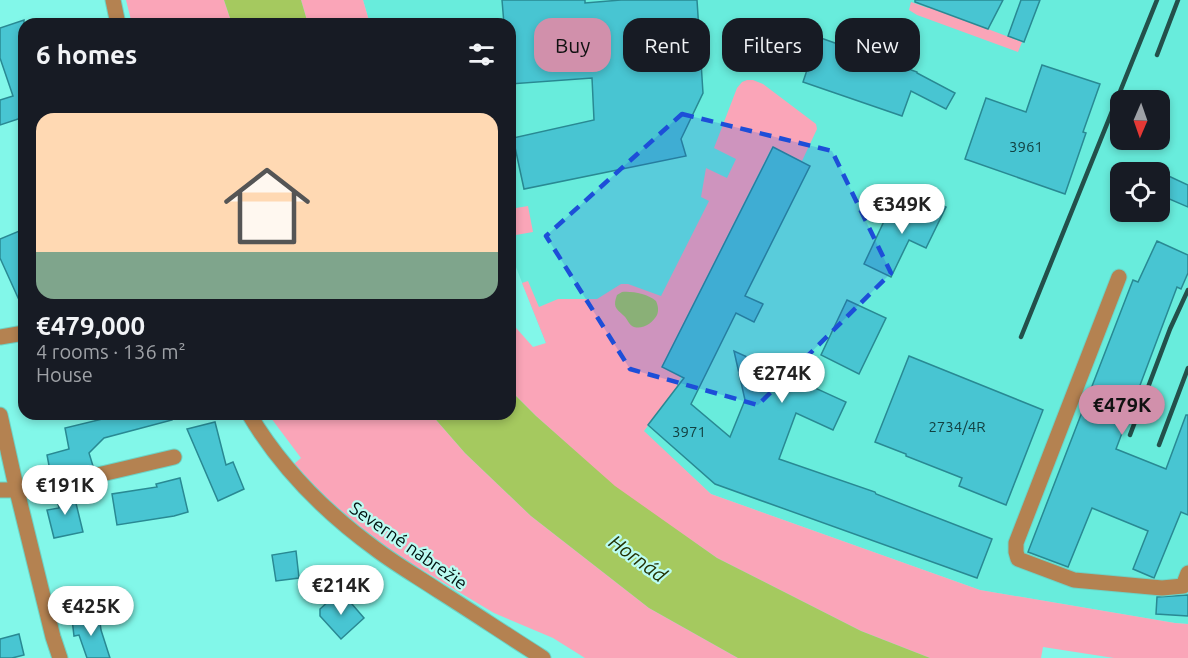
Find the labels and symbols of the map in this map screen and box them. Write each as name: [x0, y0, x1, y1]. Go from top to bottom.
north arrow: [1110, 90, 1170, 150]
house number: 3961: [1009, 138, 1043, 155]
pin: €349K: [860, 184, 944, 235]
pin: €274K: [740, 353, 824, 404]
pin: €479K: [1080, 385, 1164, 436]
house number: 2734/4R: [928, 418, 986, 435]
house number: 3971: [672, 423, 706, 440]
pin: €191K: [23, 465, 107, 516]
street label: Severné nábrežie: [346, 497, 472, 593]
water label: Hornád: [605, 530, 672, 587]
pin: €214K: [299, 565, 383, 616]
pin: €425K: [49, 586, 133, 637]

